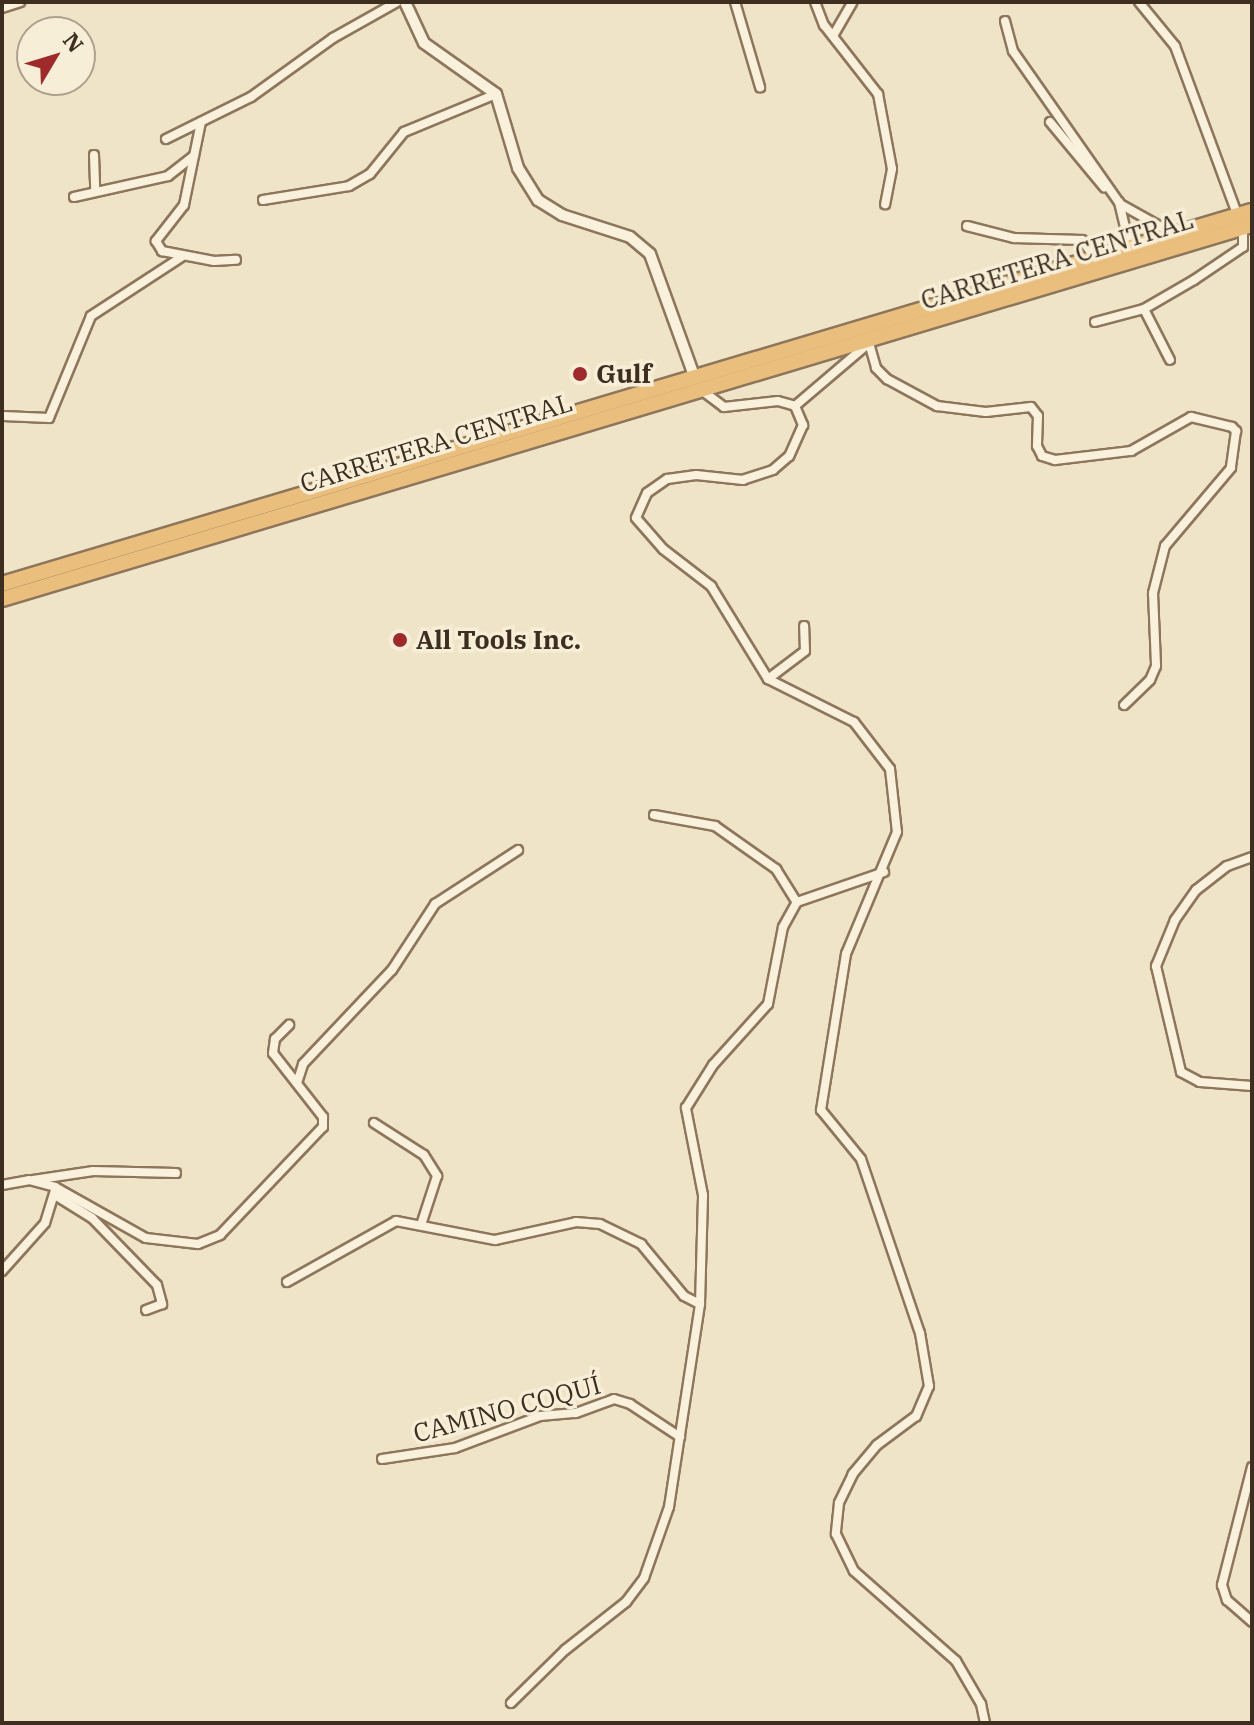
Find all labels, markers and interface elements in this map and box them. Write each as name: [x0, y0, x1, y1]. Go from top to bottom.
north arrow: [16, 16, 96, 96]
text: N: [57, 26, 91, 58]
street label: CARRETERA CENTRAL: [917, 204, 1197, 316]
place label: Gulf: [596, 358, 651, 390]
marker: Gulf: [571, 365, 589, 383]
street label: CARRETERA CENTRAL: [296, 387, 576, 499]
place label: All Tools Inc.: [416, 624, 581, 656]
marker: All Tools Inc.: [391, 631, 409, 649]
street label: CAMINO COQUÍ: [410, 1369, 604, 1449]

